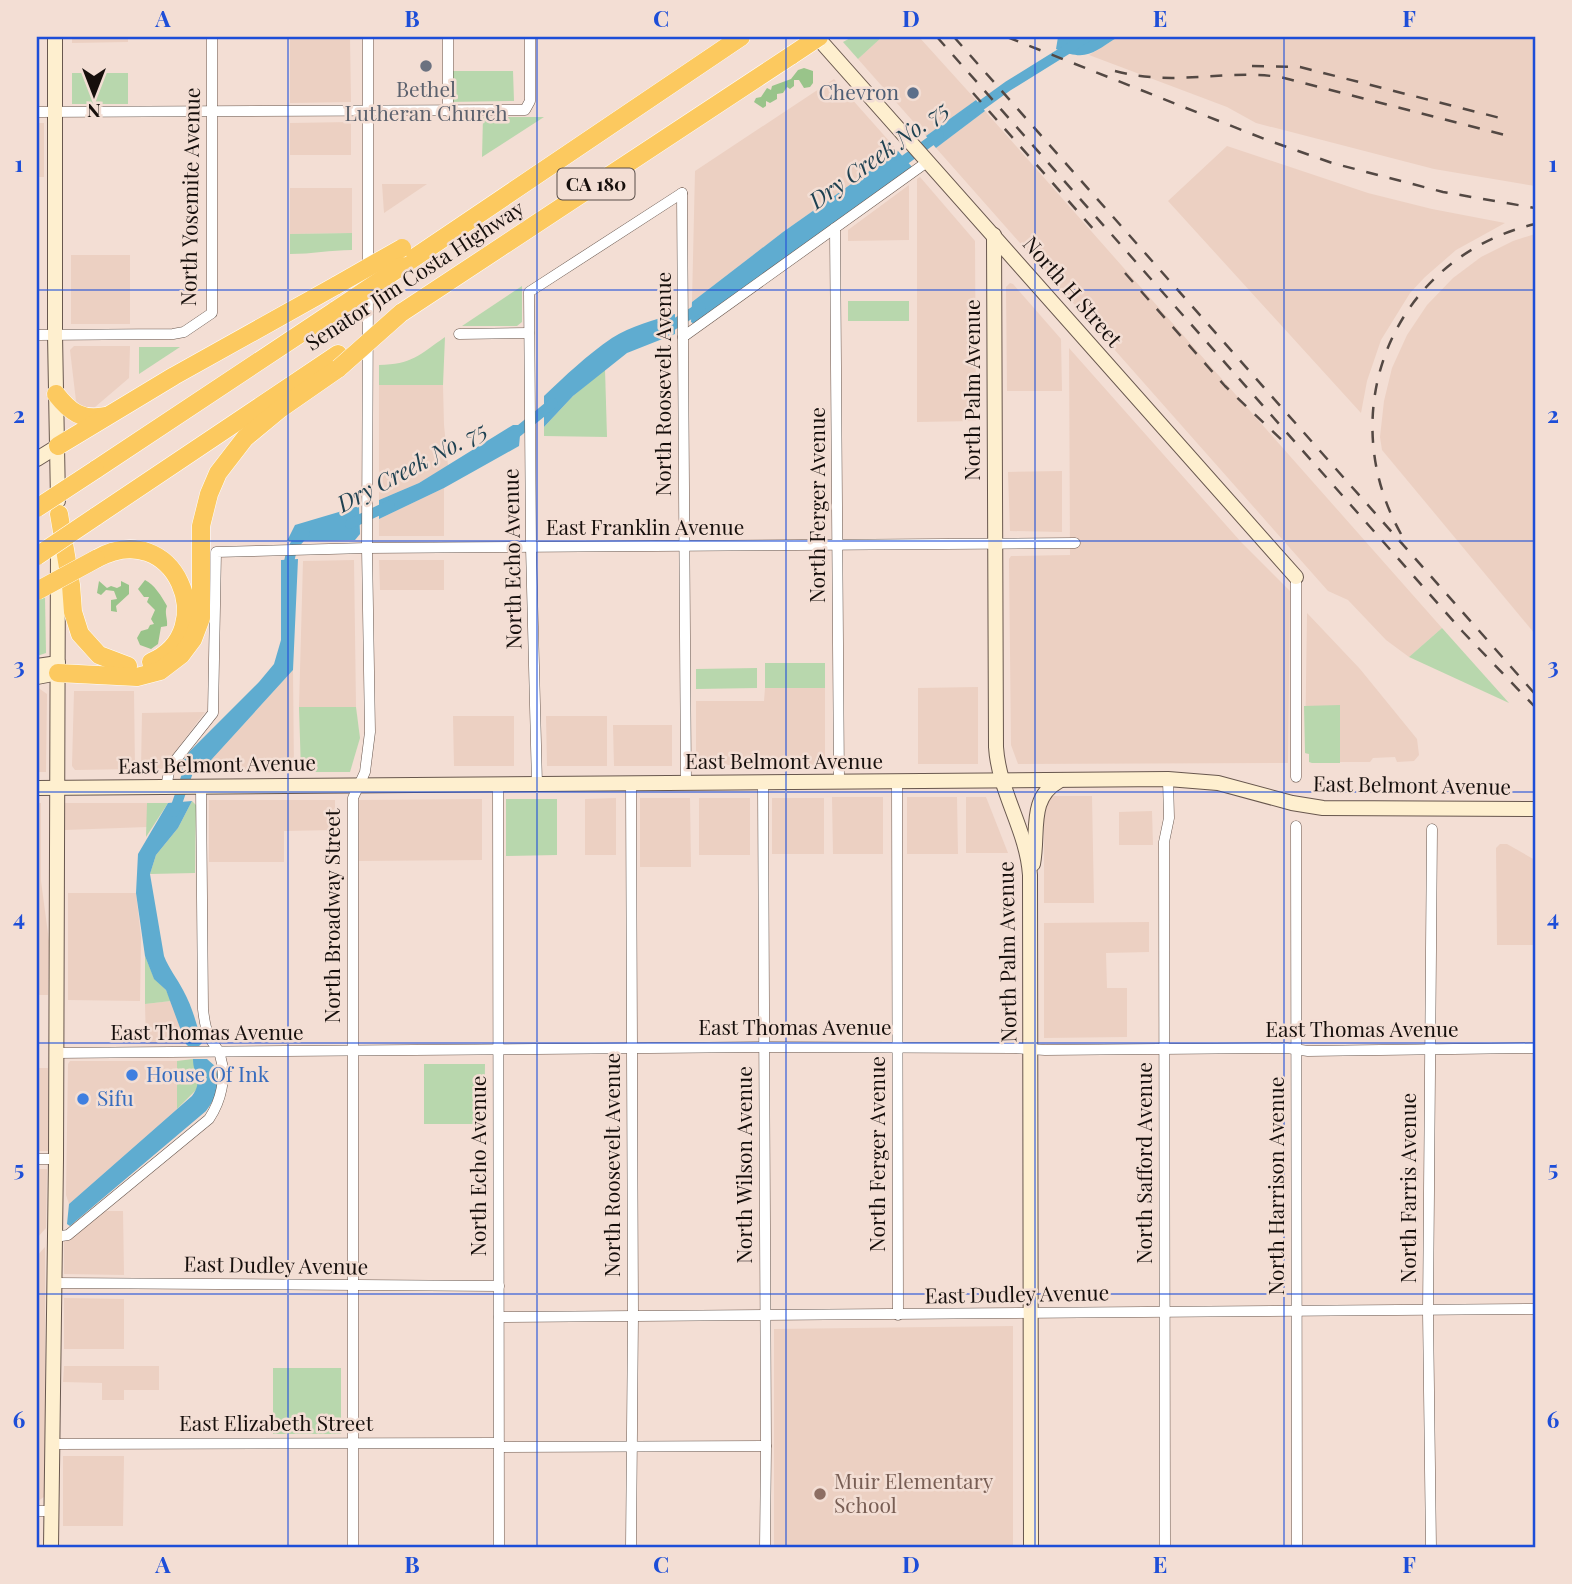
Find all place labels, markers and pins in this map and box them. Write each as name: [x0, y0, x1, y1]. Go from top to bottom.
marker: Bethel Lutheran Church: [418, 58, 434, 74]
place label: Bethel Lutheran Church: [344, 74, 508, 126]
place label: Chevron: [818, 77, 899, 105]
marker: Chevron: [905, 85, 921, 101]
place label: House Of Ink: [146, 1059, 270, 1087]
marker: House Of Ink: [124, 1067, 140, 1083]
place label: Sifu: [97, 1083, 134, 1111]
marker: Sifu: [75, 1091, 91, 1107]
place label: Muir Elementary School: [834, 1466, 994, 1518]
marker: Muir Elementary School: [812, 1486, 828, 1502]

